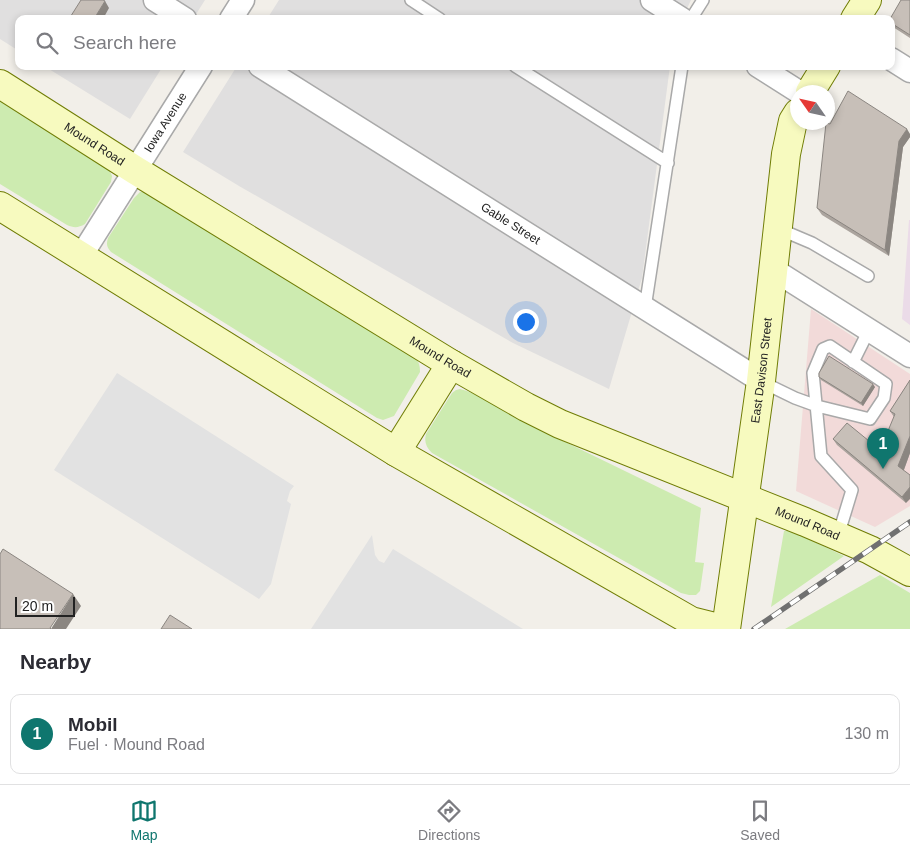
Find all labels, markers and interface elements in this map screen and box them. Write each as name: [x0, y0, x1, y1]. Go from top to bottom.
search box: [15, 15, 895, 70]
icon: search: [33, 29, 61, 57]
text: Search here: [73, 32, 177, 53]
north arrow: [790, 85, 835, 130]
street label: Iowa Avenue: [141, 89, 190, 155]
street label: Mound Road: [62, 120, 127, 169]
street label: Gable Street: [478, 200, 543, 248]
your location: [513, 309, 539, 335]
street label: East Davison Street: [748, 316, 775, 424]
street label: Mound Road: [407, 333, 473, 381]
pin: 1: [867, 428, 899, 469]
street label: Mound Road: [773, 504, 842, 543]
scale bar: [15, 594, 75, 617]
text: 20 m: [22, 598, 53, 614]
text: Nearby: [20, 650, 91, 673]
text: Mobil: [68, 714, 118, 735]
text: 1: [33, 725, 41, 742]
text: 130 m: [845, 725, 889, 742]
text: Fuel · Mound Road: [68, 736, 205, 753]
tab: Map: [130, 797, 158, 843]
tab: Directions: [418, 797, 480, 843]
tab: Saved: [740, 797, 780, 843]

